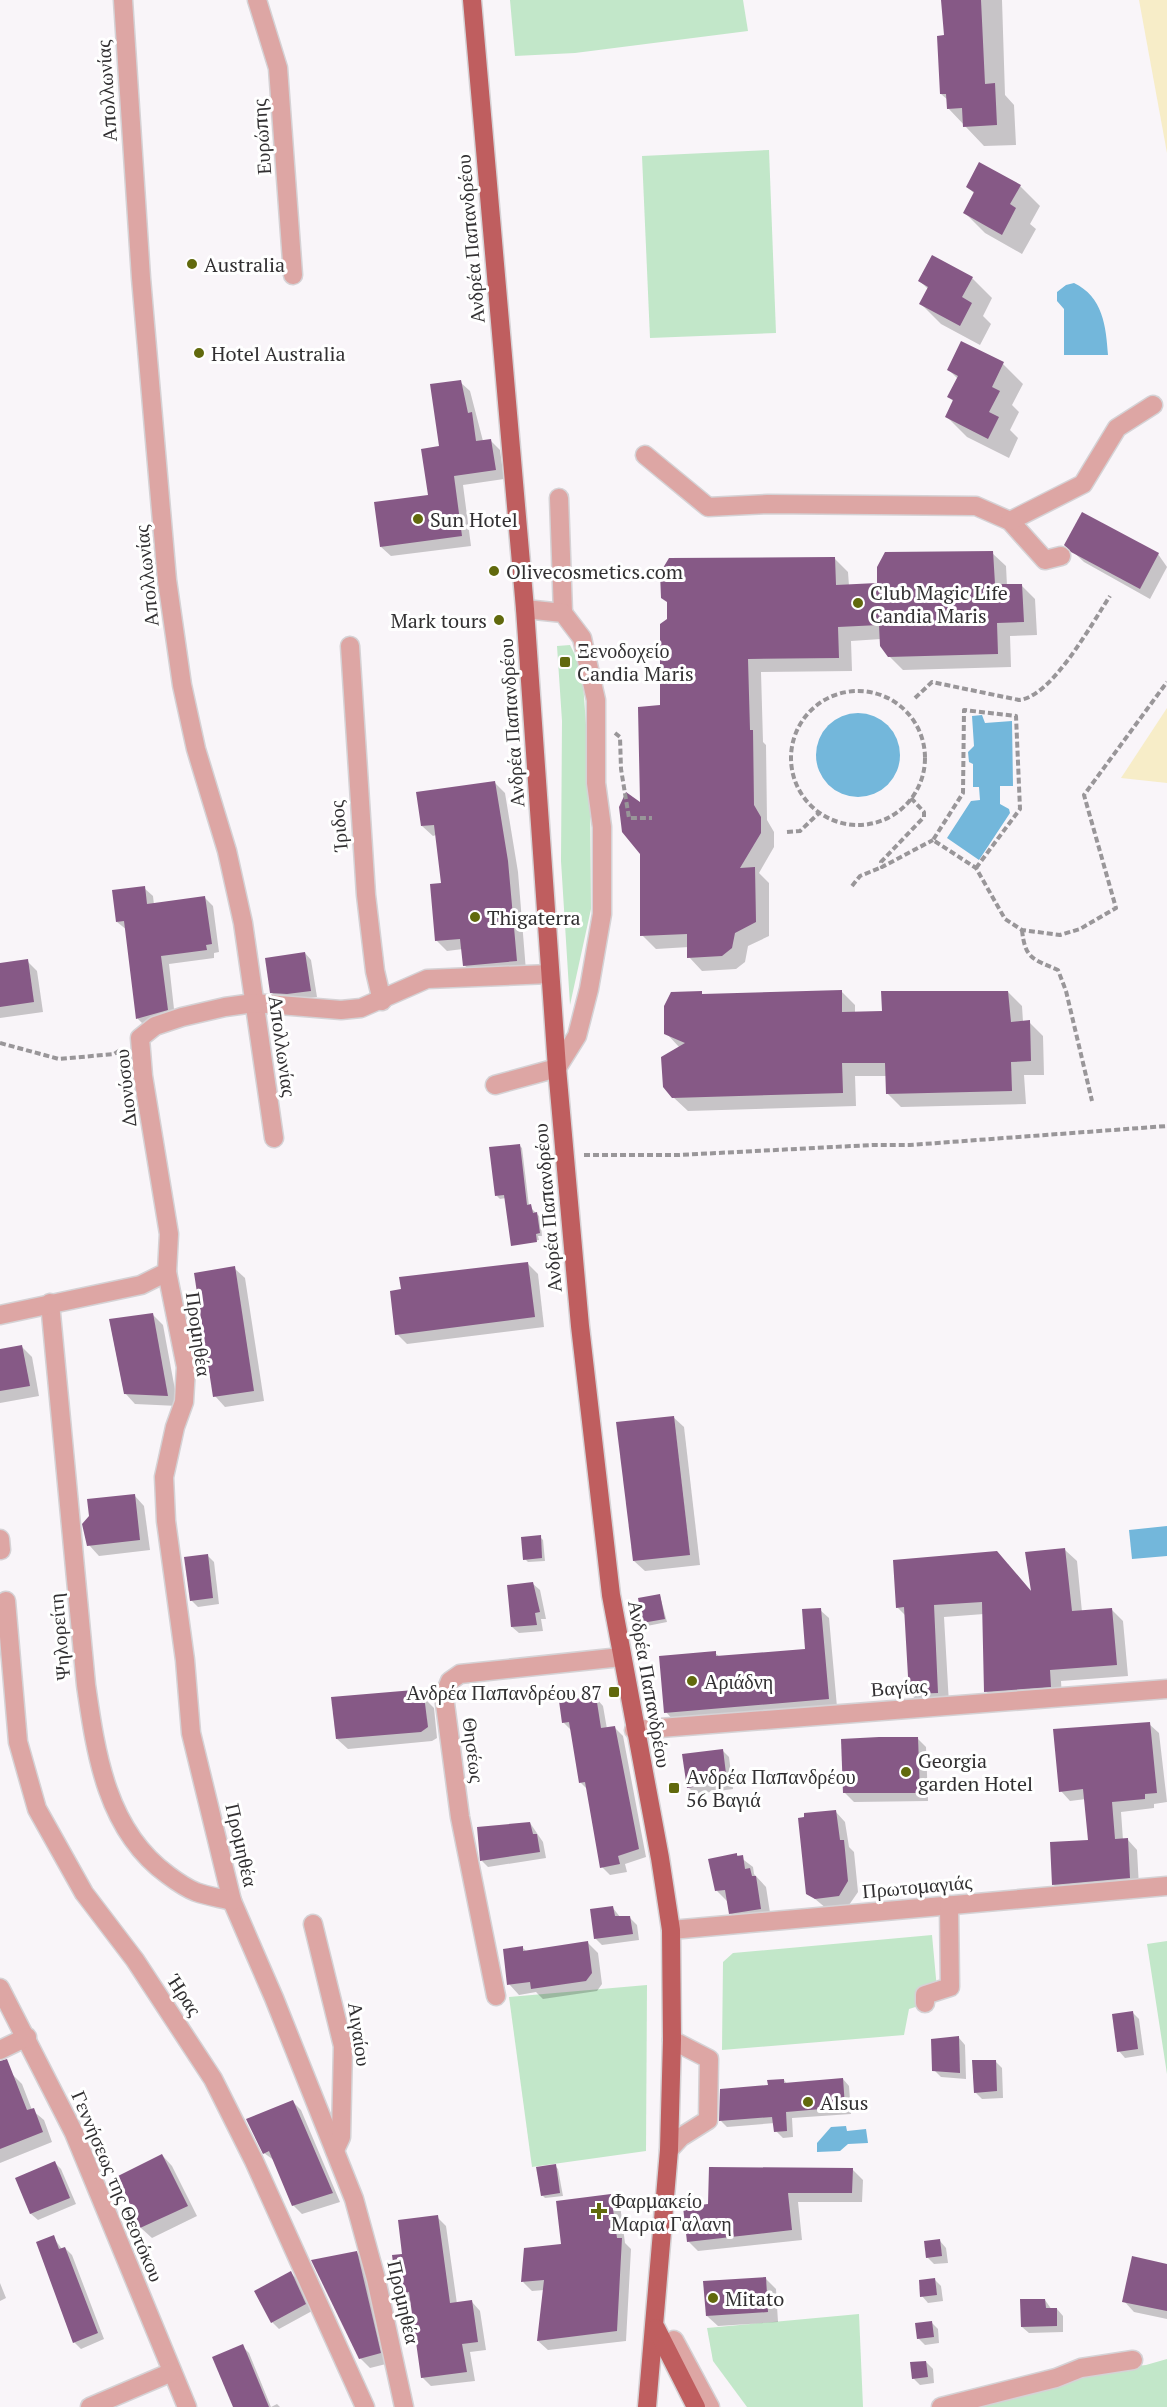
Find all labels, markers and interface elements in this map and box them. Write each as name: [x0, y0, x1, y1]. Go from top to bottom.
street label: Απολλωνίας: [89, 39, 123, 143]
street label: Ευρώπης: [245, 98, 277, 176]
street label: Ανδρέα Παπανδρέου: [449, 153, 491, 325]
place label: Australia: [204, 251, 285, 278]
marker: Australia: [185, 257, 199, 271]
place label: Hotel Australia: [211, 340, 346, 367]
marker: Hotel Australia: [192, 346, 206, 360]
place label: Sun Hotel: [430, 506, 518, 533]
marker: Sun Hotel: [411, 512, 425, 526]
street label: Απολλωνίας: [127, 524, 165, 628]
place label: Olivecosmetics.com: [506, 558, 683, 585]
marker: Olivecosmetics.com: [487, 564, 501, 578]
place label: Club Magic Life Candia Maris: [870, 579, 1008, 629]
marker: Club Magic Life Candia Maris: [851, 596, 865, 610]
place label: Mark tours: [390, 607, 487, 634]
marker: Mark tours: [492, 613, 506, 627]
street label: Ανδρέα Παπανδρέου: [492, 637, 530, 809]
place label: Ξενοδοχείο Candia Maris: [577, 637, 694, 687]
marker: Ξενοδοχείο Candia Maris: [558, 655, 572, 669]
street label: Ίριδος: [322, 799, 354, 854]
place label: Thigaterra: [487, 904, 581, 931]
marker: Thigaterra: [468, 910, 482, 924]
street label: Απολλωνίας: [263, 994, 303, 1099]
street label: Διονύσου: [107, 1048, 143, 1128]
street label: Ανδρέα Παπανδρέου: [526, 1122, 568, 1294]
street label: Προμηθέα: [180, 1290, 218, 1378]
street label: Ψηλορείτη: [42, 1592, 76, 1682]
street label: Ανδρέα Παπανδρέου: [622, 1598, 678, 1770]
place label: Αριάδνη: [704, 1668, 773, 1695]
street label: Βαγίας: [870, 1672, 928, 1702]
marker: Αριάδνη: [685, 1674, 699, 1688]
place label: Ανδρέα Παπανδρέου 87: [406, 1679, 602, 1706]
marker: Ανδρέα Παπανδρέου 87: [607, 1685, 621, 1699]
street label: Θησέως: [457, 1716, 491, 1784]
place label: Georgia garden Hotel: [918, 1747, 1033, 1797]
place label: Ανδρέα Παπανδρέου 56 Βαγιά: [686, 1763, 856, 1813]
marker: Georgia garden Hotel: [899, 1765, 913, 1779]
marker: Ανδρέα Παπανδρέου 56 Βαγιά: [667, 1781, 681, 1795]
street label: Προμηθέα: [219, 1801, 265, 1890]
street label: Πρωτομαγιάς: [861, 1868, 973, 1904]
street label: Ήρας: [161, 1968, 208, 2021]
street label: Αιγαίου: [342, 2000, 378, 2068]
street label: Γεννήσεως της Θεοτόκου: [65, 2086, 171, 2286]
place label: Alsus: [820, 2089, 868, 2116]
marker: Alsus: [801, 2095, 815, 2109]
place label: Φαρμακείο Μαρια Γαλανη: [611, 2187, 732, 2237]
marker: Φαρμακείο Μαρια Γαλανη: [592, 2204, 606, 2218]
street label: Προμηθέα: [381, 2258, 427, 2347]
place label: Mitato: [725, 2285, 784, 2312]
marker: Mitato: [706, 2291, 720, 2305]

